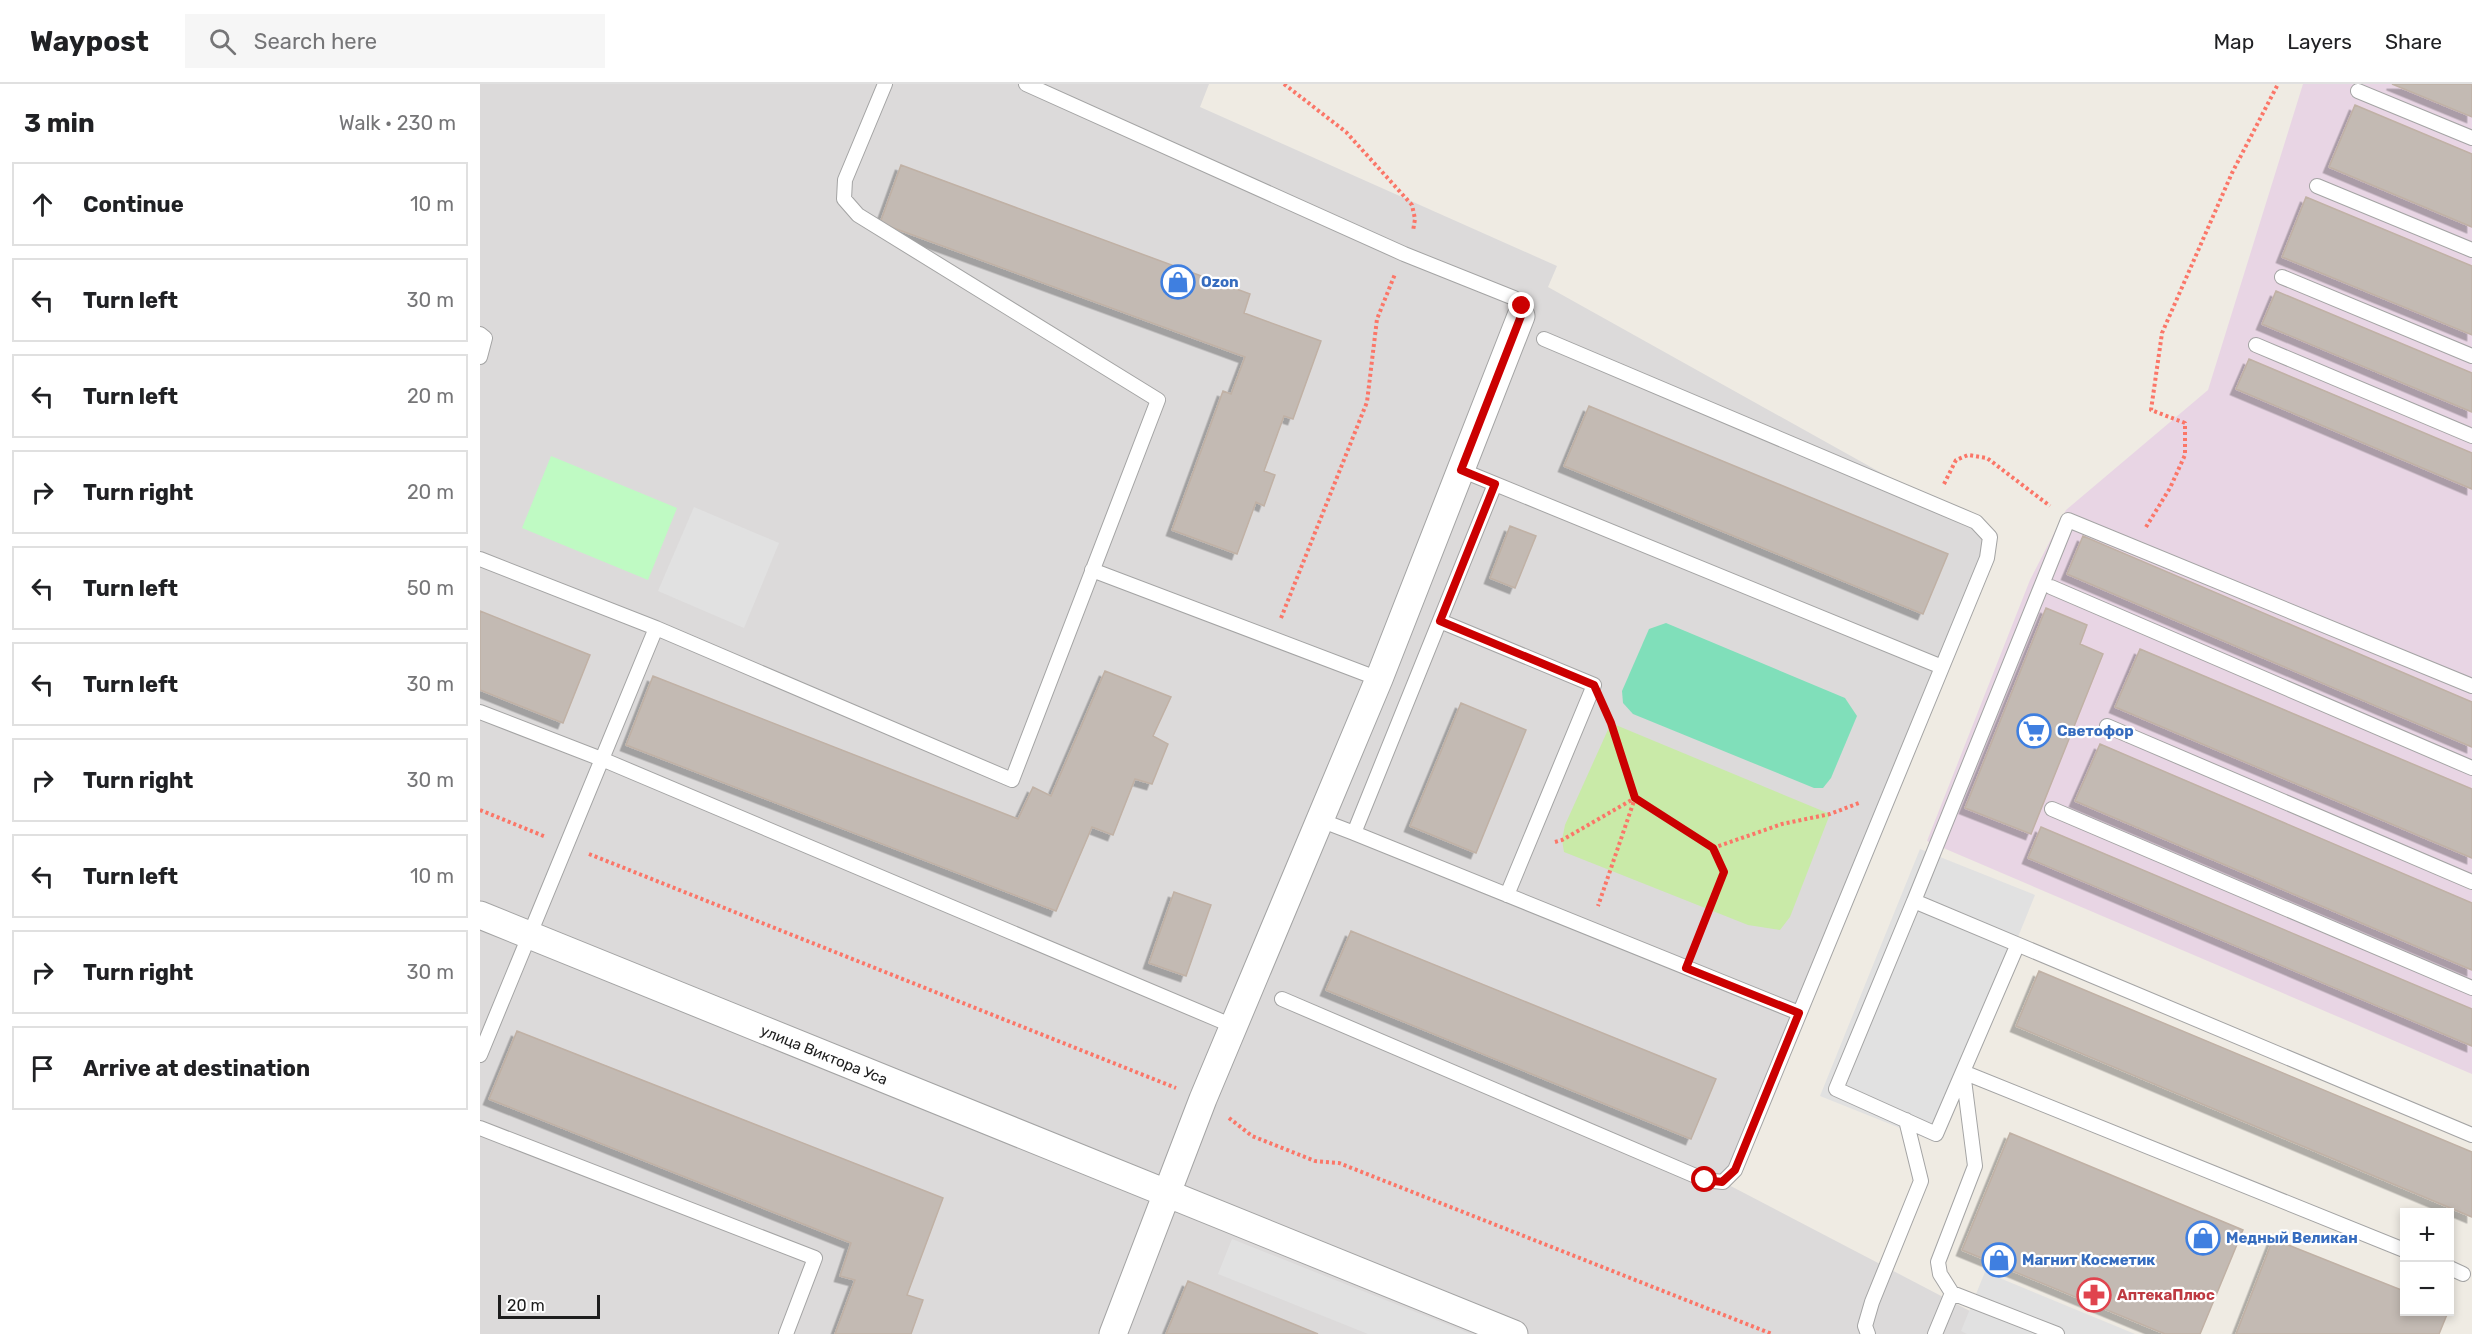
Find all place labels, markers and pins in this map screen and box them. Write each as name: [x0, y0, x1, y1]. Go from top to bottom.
shop icon: Ozon: [1160, 264, 1196, 300]
place label: Ozon: [1201, 273, 1239, 291]
supermarket icon: Светофор: [2016, 713, 2052, 749]
place label: Светофор: [2057, 722, 2134, 740]
shop icon: Медный Великан: [2185, 1220, 2221, 1256]
place label: Медный Великан: [2226, 1229, 2358, 1247]
shop icon: Магнит Косметик: [1981, 1242, 2017, 1278]
place label: Магнит Косметик: [2022, 1251, 2155, 1269]
pharmacy icon: АптекаПлюс: [2076, 1277, 2112, 1313]
place label: АптекаПлюс: [2117, 1286, 2215, 1304]

